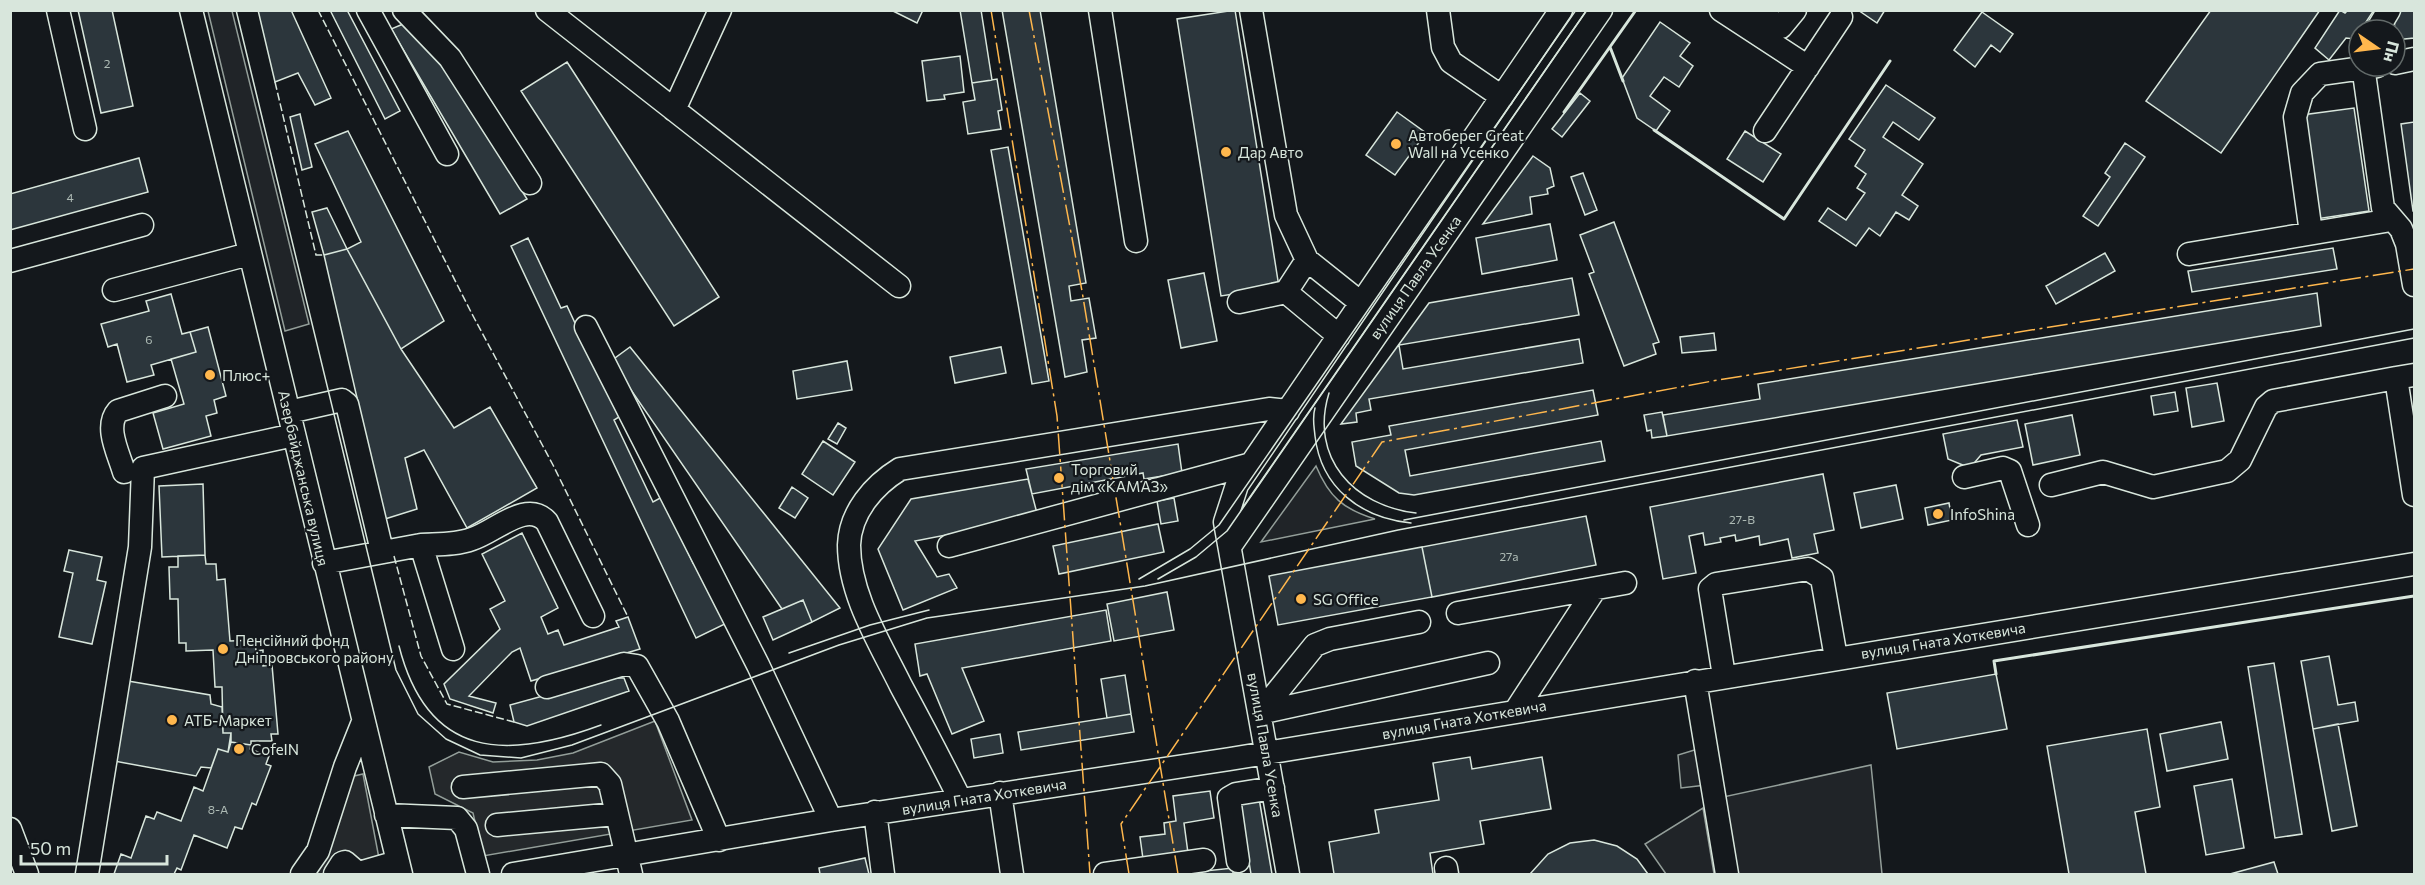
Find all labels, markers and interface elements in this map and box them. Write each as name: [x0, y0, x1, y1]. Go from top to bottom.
north arrow: [2347, 18, 2407, 78]
text: Пн: [2380, 39, 2404, 64]
house number: 2: [104, 56, 111, 70]
place label: Автоберег Great Wall на Усенко: [1408, 126, 1524, 161]
marker: Автоберег Great Wall на Усенко: [1389, 137, 1403, 151]
place label: Дар Авто: [1238, 143, 1303, 161]
marker: Дар Авто: [1219, 145, 1233, 159]
house number: 4: [66, 190, 74, 204]
street label: вулиця Павла Усенка: [1366, 212, 1464, 342]
house number: 6: [145, 332, 153, 346]
place label: Плюс+: [222, 366, 270, 384]
marker: Плюс+: [203, 368, 217, 382]
street label: Азербайджанська вулиця: [275, 388, 333, 568]
place label: Торговий дім «КАМАЗ»: [1071, 460, 1168, 495]
marker: Торговий дім «КАМАЗ»: [1052, 471, 1066, 485]
place label: InfoShina: [1950, 505, 2015, 523]
marker: InfoShina: [1931, 507, 1945, 521]
house number: 27-В: [1729, 512, 1755, 526]
house number: 27а: [1500, 549, 1518, 563]
place label: SG Office: [1313, 590, 1379, 608]
marker: SG Office: [1294, 592, 1308, 606]
street label: вулиця Гната Хоткевича: [1859, 618, 2027, 662]
place label: Пенсійний фонд Дніпровського району: [235, 631, 394, 666]
marker: Пенсійний фонд Дніпровського району: [216, 642, 230, 656]
street label: вулиця Павла Усенка: [1244, 671, 1288, 819]
street label: вулиця Гната Хоткевича: [1380, 696, 1548, 742]
place label: АТБ-Маркет: [184, 711, 272, 729]
marker: АТБ-Маркет: [165, 713, 179, 727]
place label: CofeIN: [251, 740, 299, 758]
marker: CofeIN: [232, 742, 246, 756]
street label: вулиця Гната Хоткевича: [900, 774, 1068, 818]
house number: 8-А: [208, 802, 228, 816]
scale bar: [21, 828, 166, 866]
text: 50 m: [30, 837, 71, 859]

